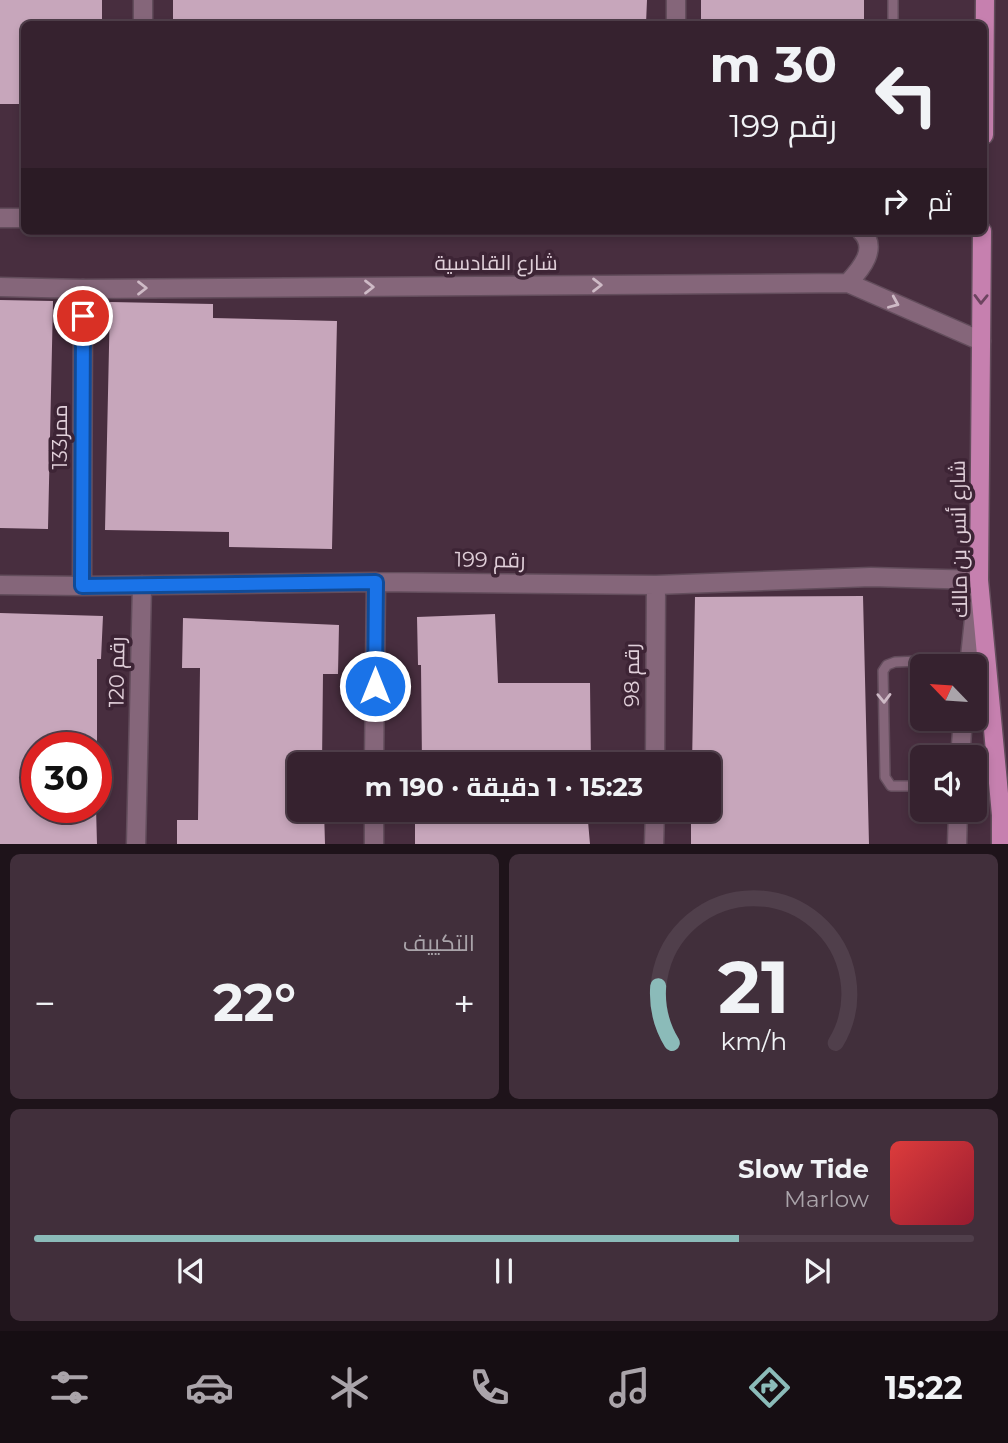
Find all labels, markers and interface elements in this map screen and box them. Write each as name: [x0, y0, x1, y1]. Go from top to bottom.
text: 30 m: [709, 35, 837, 94]
icon: left: [861, 49, 952, 140]
text: رقم 199: [729, 106, 837, 145]
icon: right: [876, 182, 914, 220]
text: ثم: [928, 186, 952, 218]
street label: شارع القادسية: [434, 250, 558, 277]
one-way arrow: [592, 277, 602, 293]
one-way arrow: [364, 279, 375, 295]
one-way arrow: [137, 280, 147, 296]
pin: [53, 286, 113, 346]
one-way arrow: [973, 294, 989, 305]
one-way arrow: [886, 295, 899, 309]
icon: arrive: [64, 297, 102, 335]
street label: ممر133: [47, 404, 72, 470]
street label: شارع أنس بن مالك: [945, 460, 974, 618]
street label: رقم 199: [454, 546, 526, 575]
street label: رقم 120: [103, 636, 132, 708]
street label: رقم 98: [619, 643, 646, 707]
position arrow: [338, 649, 412, 723]
north arrow: [910, 654, 987, 732]
map controls: [910, 654, 987, 822]
one-way arrow: [876, 692, 891, 703]
speed limit sign: 30: [21, 732, 112, 823]
button: sound: [910, 745, 987, 822]
text: 15:23 · 1 دقيقة · 190 m: [365, 771, 643, 803]
text: التكييف: [403, 929, 475, 957]
text: 21: [718, 943, 789, 1031]
text: 22°: [213, 971, 296, 1034]
text: −: [34, 980, 56, 1027]
text: +: [453, 980, 475, 1027]
text: km/h: [720, 1025, 787, 1055]
text: Slow Tide: [738, 1153, 869, 1185]
text: Marlow: [784, 1185, 869, 1213]
icon: previous: [172, 1252, 210, 1290]
icon: pause: [485, 1252, 523, 1290]
icon: next: [798, 1252, 836, 1290]
icon: filters: [45, 1363, 94, 1412]
icon: car: [185, 1363, 234, 1412]
icon: climate: [325, 1363, 374, 1412]
icon: phone: [465, 1363, 514, 1412]
icon: music: [605, 1363, 654, 1412]
icon: directions: [745, 1363, 794, 1412]
text: 15:22: [885, 1368, 963, 1407]

